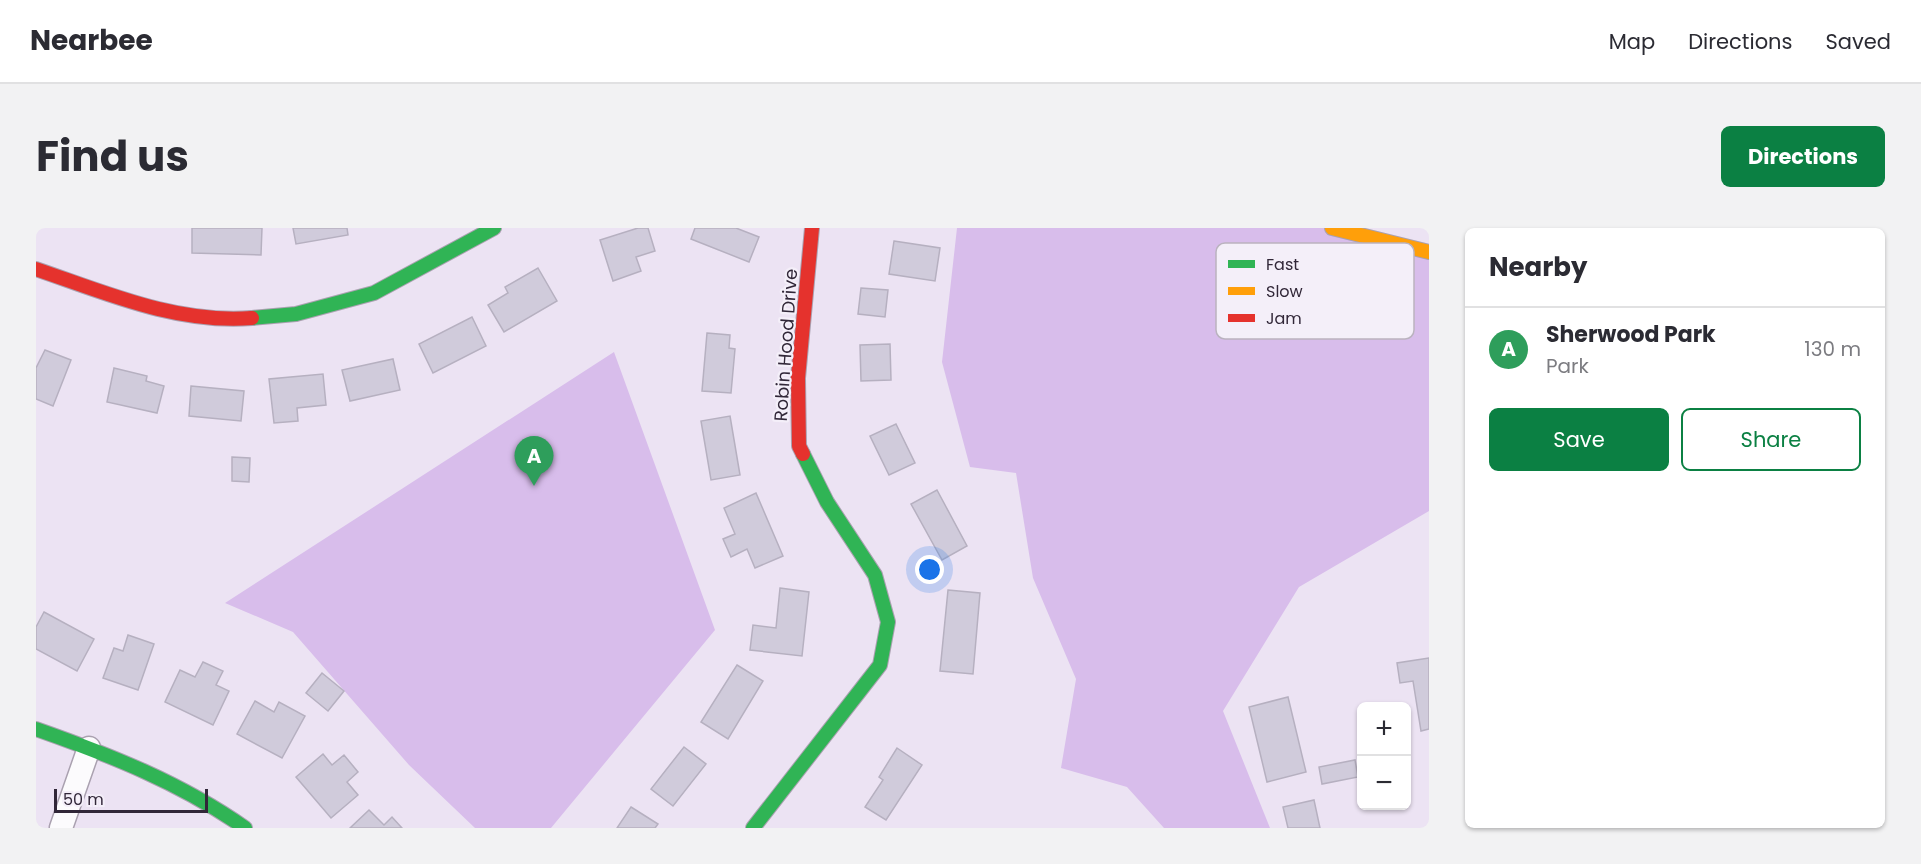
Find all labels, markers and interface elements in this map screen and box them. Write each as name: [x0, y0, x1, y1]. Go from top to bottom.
text: Nearbee: [30, 21, 153, 60]
text: Map: [1609, 27, 1655, 56]
text: Directions: [1688, 27, 1792, 56]
text: Saved: [1825, 27, 1891, 56]
button: Directions: [1721, 126, 1885, 187]
text: Find us: [36, 127, 189, 186]
legend: [1216, 243, 1414, 339]
text: Nearby: [1489, 249, 1587, 285]
text: Fast: [1266, 253, 1299, 276]
street label: Robin Hood Drive: [768, 268, 803, 422]
text: Slow: [1266, 280, 1303, 303]
text: Jam: [1266, 307, 1302, 330]
text: Sherwood Park: [1546, 319, 1716, 350]
text: A: [1501, 335, 1516, 363]
text: 130 m: [1804, 335, 1861, 363]
text: Park: [1546, 352, 1589, 380]
button: Save: [1489, 408, 1669, 471]
button: Share: [1681, 408, 1861, 471]
pin: A: [514, 436, 554, 486]
your location: [915, 555, 944, 584]
map controls: [1357, 702, 1411, 810]
button: +: [1357, 702, 1411, 756]
button: −: [1357, 756, 1411, 810]
scale bar: [54, 786, 208, 814]
text: 50 m: [63, 788, 104, 811]

